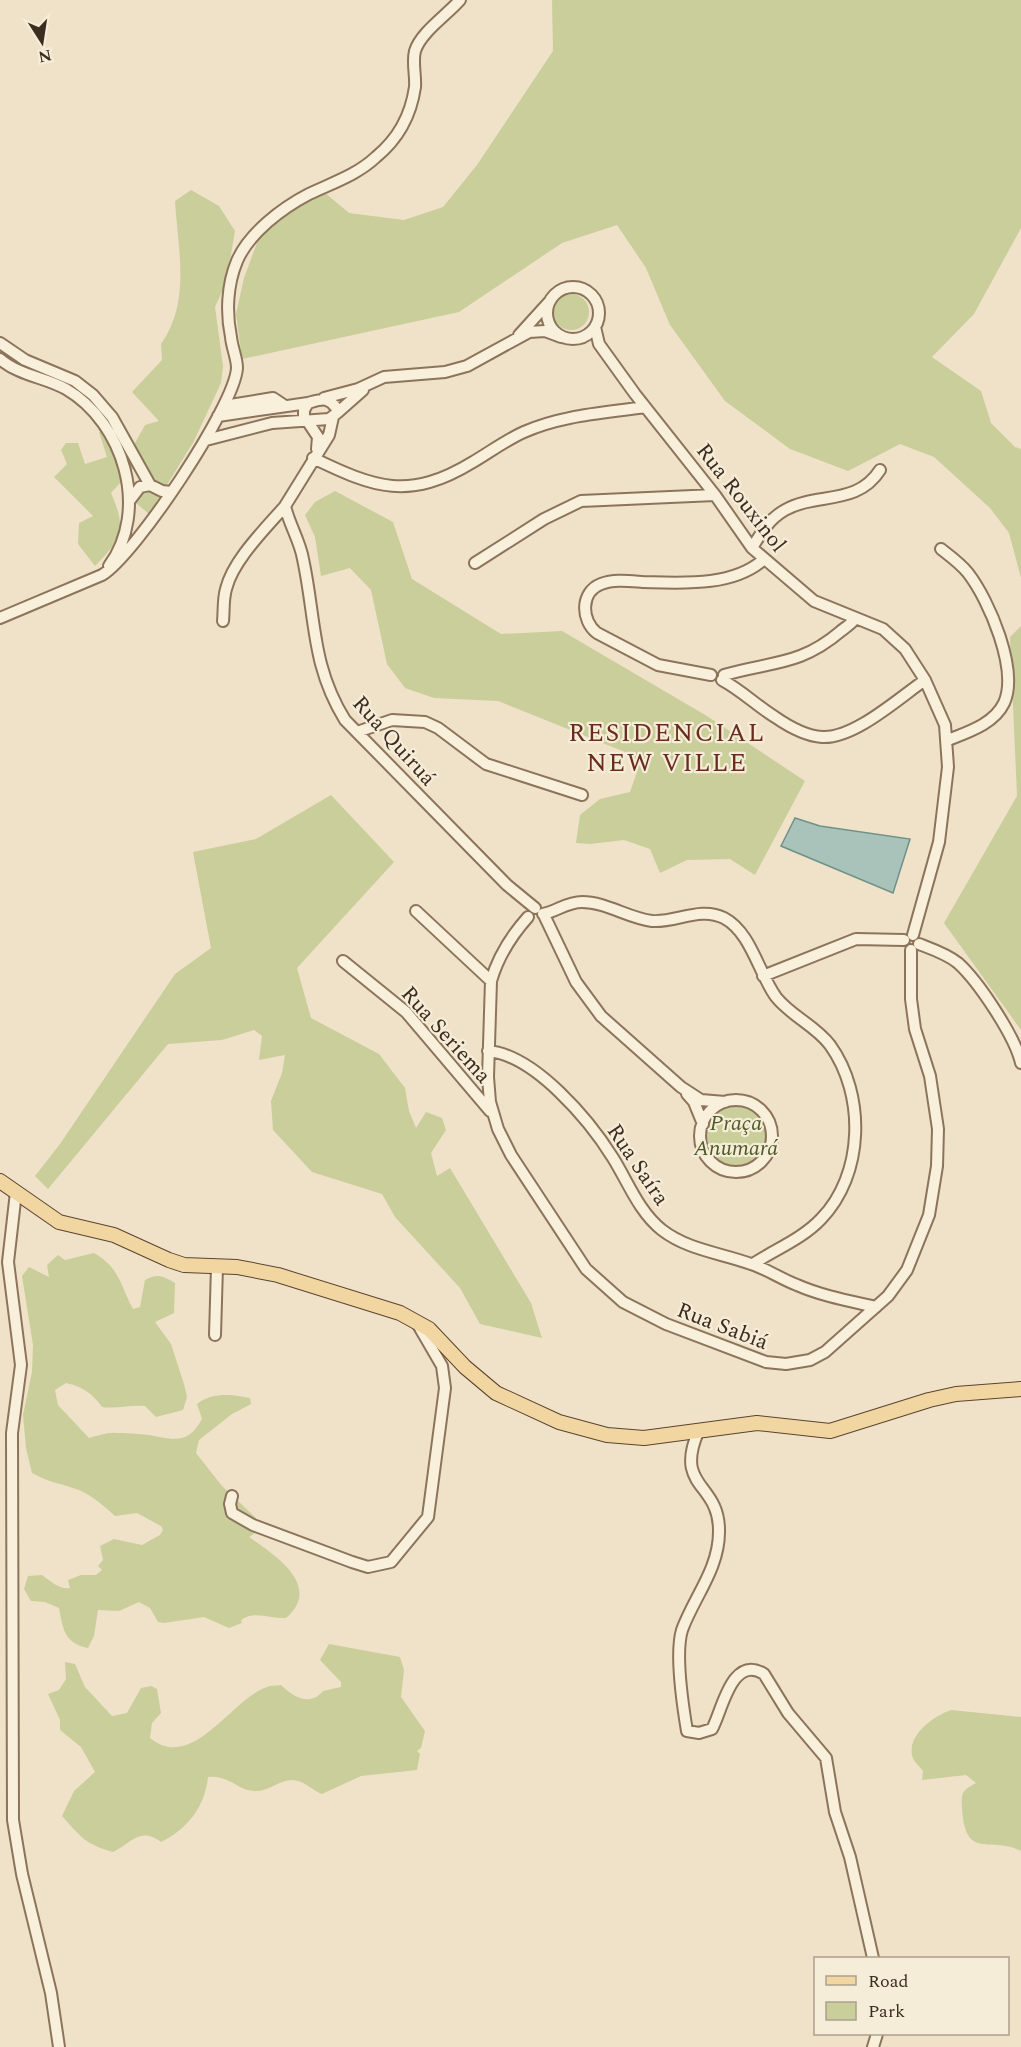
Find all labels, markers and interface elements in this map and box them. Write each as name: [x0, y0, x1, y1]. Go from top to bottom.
north arrow: [12, 12, 72, 72]
text: N: [36, 43, 54, 69]
street label: Rua Rouxinol: [688, 436, 794, 560]
street label: Rua Quiruá: [344, 688, 444, 794]
district label: RESIDENCIAL NEW VILLE: [568, 713, 766, 783]
street label: Rua Seriema: [393, 979, 499, 1091]
park label: Praça Anumará: [693, 1107, 779, 1165]
street label: Rua Saíra: [598, 1117, 677, 1213]
street label: Rua Sabiá: [672, 1294, 773, 1359]
legend: [814, 1957, 1009, 2035]
text: Road: [868, 1968, 909, 1995]
text: Park: [868, 1998, 905, 2025]

